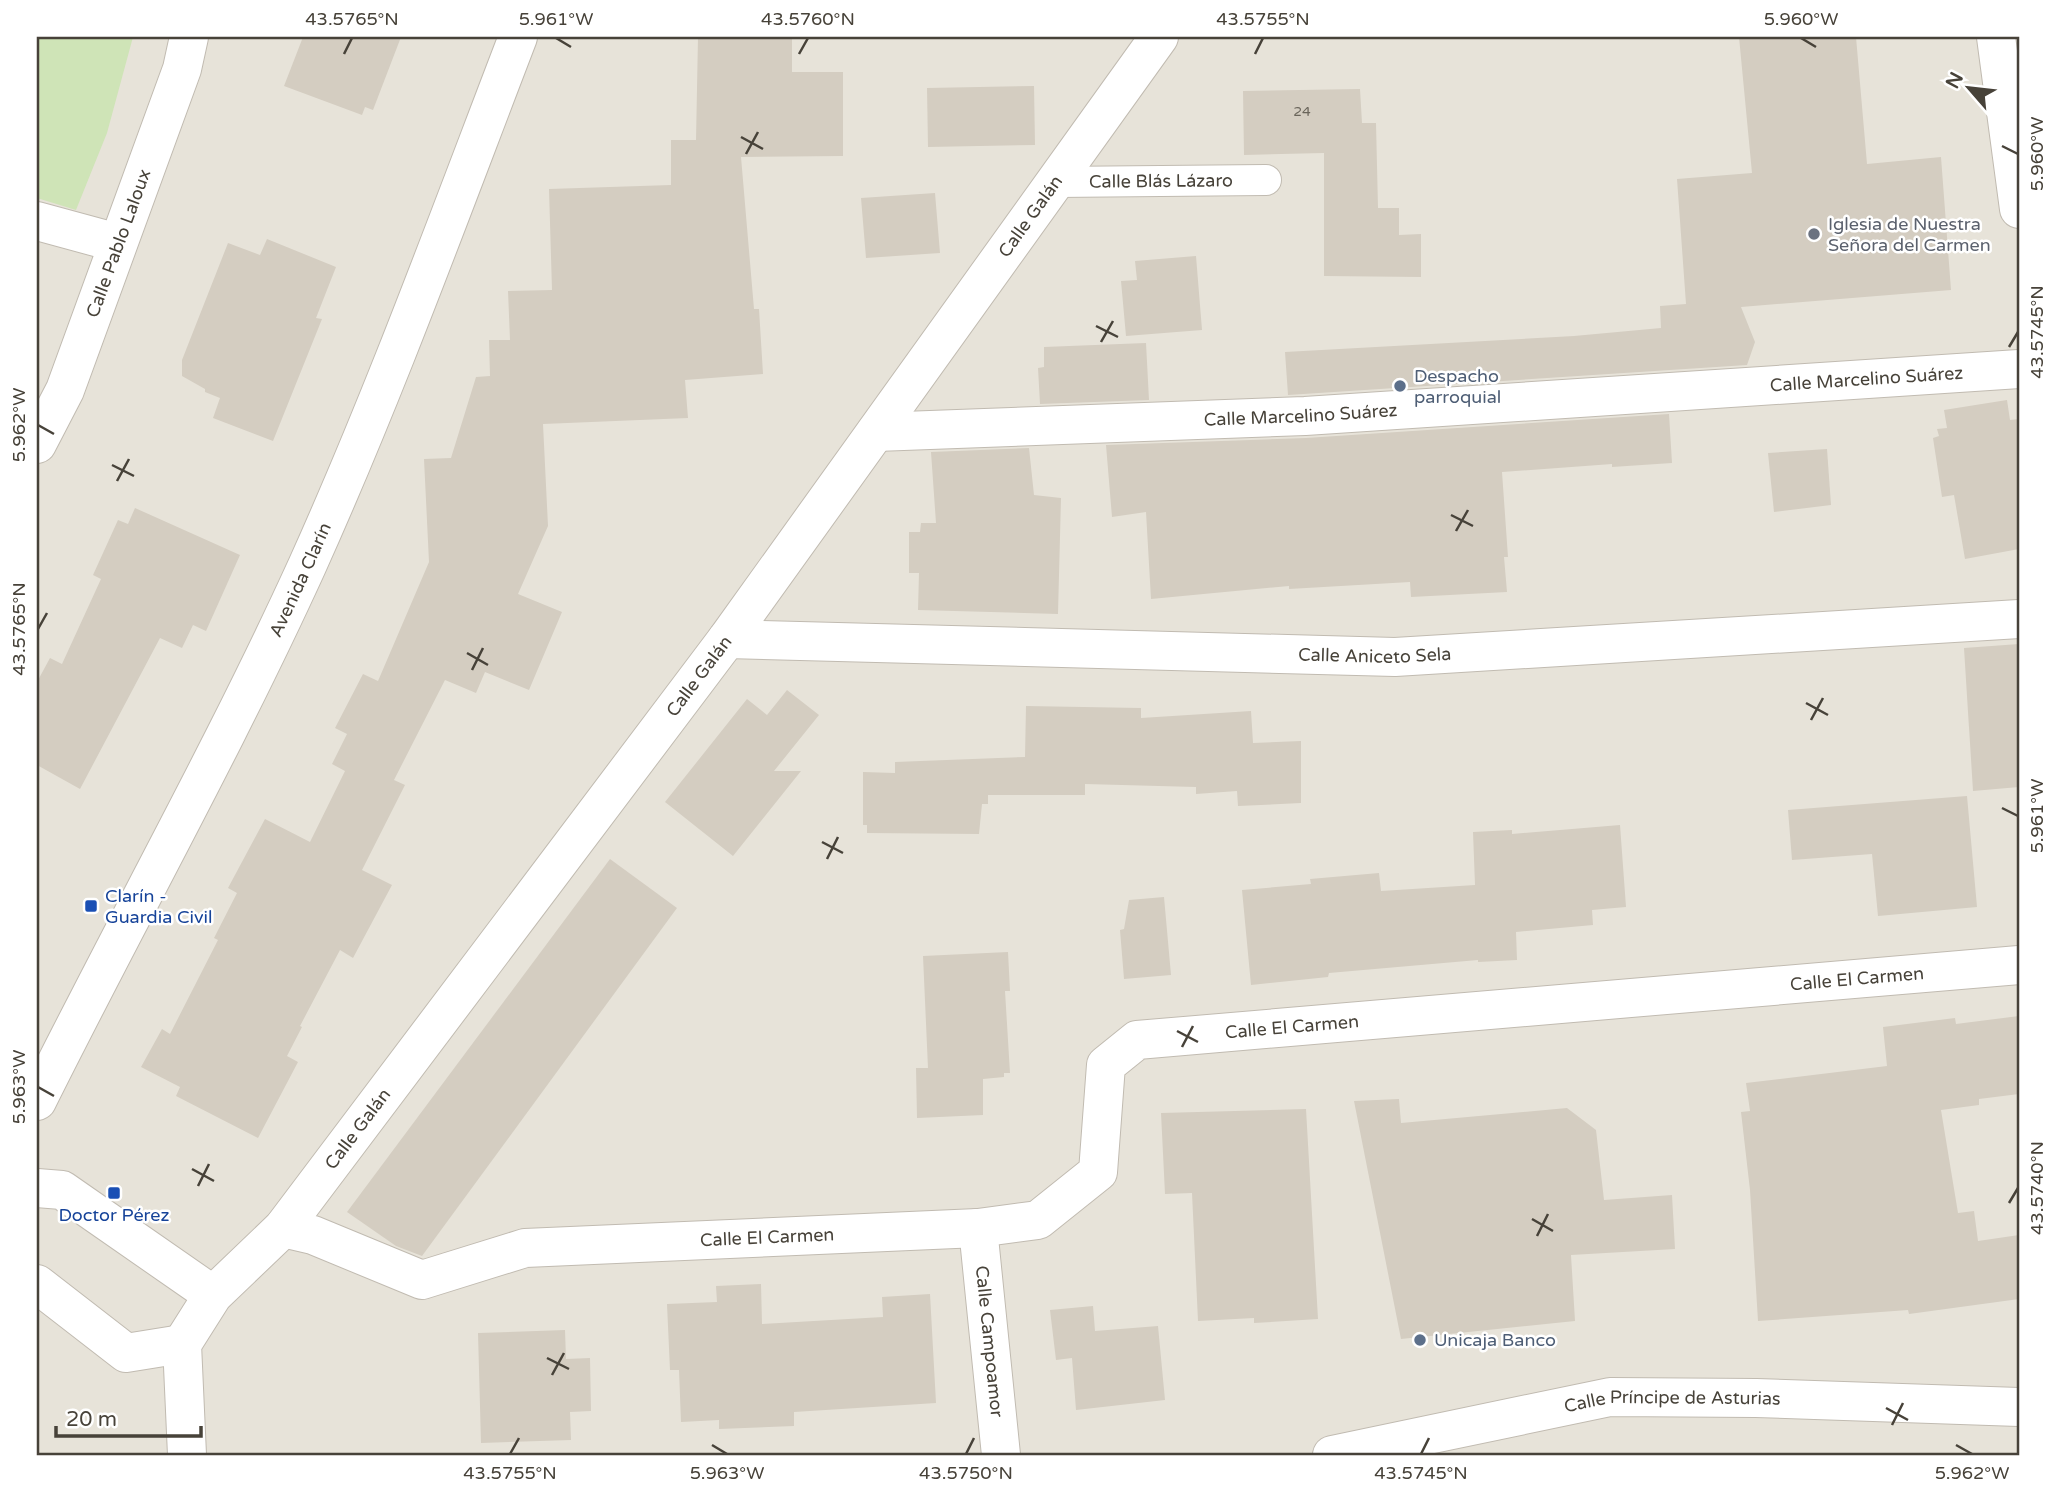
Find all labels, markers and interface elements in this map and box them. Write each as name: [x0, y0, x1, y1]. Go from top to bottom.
text: 43.5765°N: [305, 8, 399, 30]
text: 5.961°W: [519, 8, 593, 30]
text: 43.5760°N: [761, 8, 855, 30]
text: 43.5755°N: [1216, 8, 1310, 30]
text: 5.960°W: [1764, 8, 1838, 30]
north arrow: [1934, 52, 2004, 122]
text: N: [1942, 69, 1968, 92]
house number: 24: [1293, 103, 1311, 120]
text: 5.960°W: [2026, 117, 2048, 191]
street label: Calle Pablo Laloux: [81, 166, 156, 320]
street label: Calle Blás Lázaro: [1089, 169, 1233, 193]
street label: Calle Galán: [994, 171, 1067, 262]
place label: Iglesia de Nuestra Señora del Carmen: [1828, 213, 1991, 256]
marker: Iglesia de Nuestra Señora del Carmen: [1806, 226, 1822, 242]
text: 43.5745°N: [2026, 285, 2048, 379]
street label: Calle Marcelino Suárez: [1769, 362, 1964, 396]
place label: Despacho parroquial: [1414, 365, 1501, 408]
marker: Despacho parroquial: [1392, 378, 1408, 394]
text: 5.962°W: [8, 388, 30, 462]
street label: Calle Marcelino Suárez: [1203, 399, 1398, 431]
street label: Avenida Clarín: [264, 519, 336, 641]
text: 43.5765°N: [8, 582, 30, 676]
street label: Calle Galán: [661, 631, 737, 721]
street label: Calle Aniceto Sela: [1298, 643, 1452, 668]
text: 5.961°W: [2026, 779, 2048, 853]
place label: Clarín - Guardia Civil: [105, 885, 212, 928]
marker: Clarín - Guardia Civil: [83, 898, 99, 914]
street label: Calle El Carmen: [1789, 962, 1925, 995]
street label: Calle El Carmen: [1224, 1010, 1360, 1043]
text: 5.963°W: [8, 1050, 30, 1124]
street label: Calle Galán: [320, 1084, 395, 1174]
text: 43.5740°N: [2026, 1141, 2048, 1235]
marker: Doctor Pérez: [106, 1185, 122, 1201]
place label: Doctor Pérez: [59, 1204, 169, 1226]
street label: Calle El Carmen: [700, 1223, 835, 1251]
street label: Calle Campoamor: [971, 1264, 1008, 1418]
place label: Unicaja Banco: [1434, 1329, 1556, 1351]
marker: Unicaja Banco: [1412, 1332, 1428, 1348]
street label: Calle Príncipe de Asturias: [1562, 1386, 1781, 1417]
scale bar: [56, 1394, 201, 1438]
text: 20 m: [66, 1407, 117, 1432]
text: 43.5755°N: [463, 1462, 557, 1484]
text: 5.963°W: [690, 1462, 764, 1484]
text: 43.5750°N: [919, 1462, 1013, 1484]
text: 43.5745°N: [1374, 1462, 1468, 1484]
text: 5.962°W: [1935, 1462, 2009, 1484]

